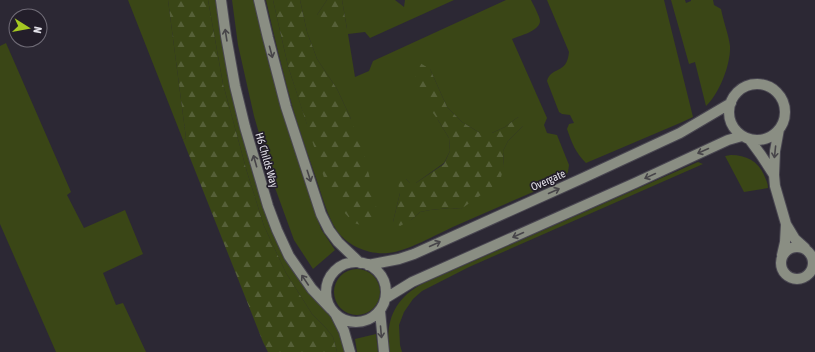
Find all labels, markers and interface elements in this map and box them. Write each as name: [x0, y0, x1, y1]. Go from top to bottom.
north arrow: [8, 8, 48, 48]
text: N: [31, 26, 44, 34]
one-way arrow: [222, 29, 230, 42]
one-way arrow: [268, 45, 276, 58]
street label: H6 Childs Way: [253, 131, 281, 189]
one-way arrow: [771, 145, 779, 158]
one-way arrow: [698, 148, 710, 155]
one-way arrow: [251, 155, 258, 168]
street label: Overgate: [529, 167, 567, 193]
one-way arrow: [306, 169, 313, 182]
one-way arrow: [644, 173, 656, 180]
one-way arrow: [548, 187, 560, 194]
one-way arrow: [513, 232, 525, 239]
one-way arrow: [429, 240, 441, 247]
one-way arrow: [301, 275, 309, 286]
one-way arrow: [378, 325, 385, 338]

